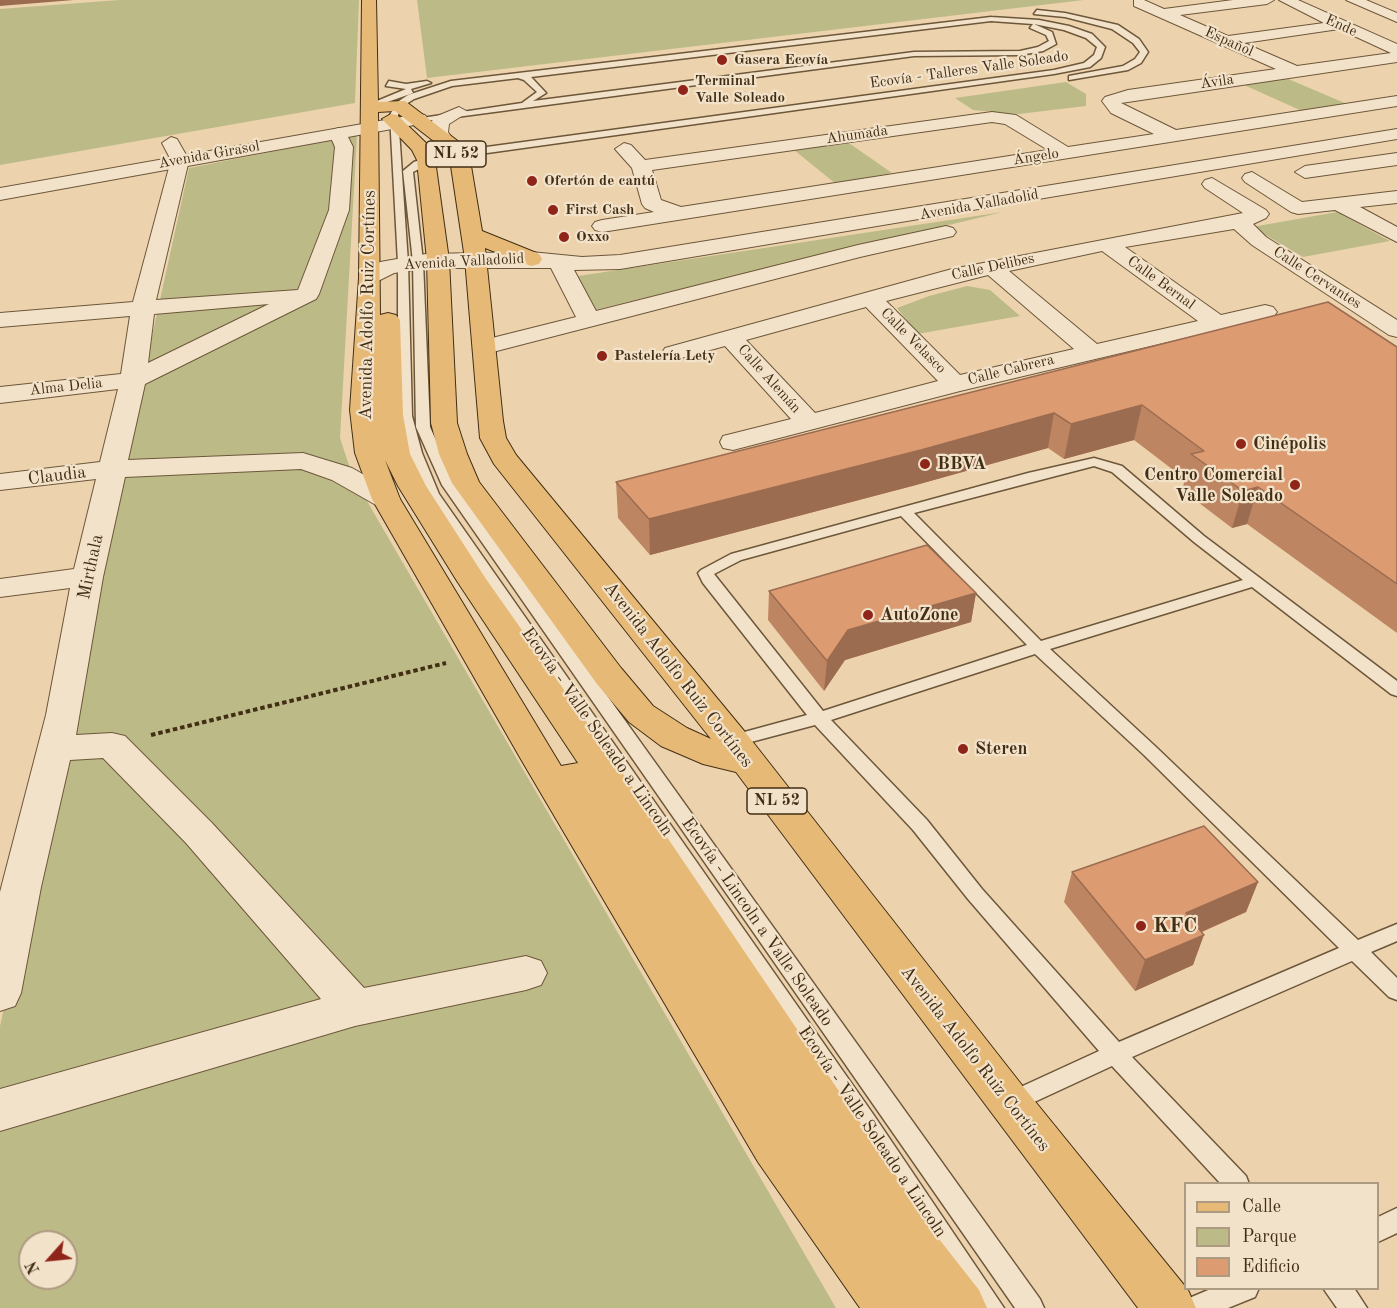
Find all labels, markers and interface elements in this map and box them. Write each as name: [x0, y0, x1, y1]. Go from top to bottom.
street label: Ende: [1322, 11, 1360, 41]
street label: Español: [1202, 23, 1256, 61]
street label: Ecovía - Talleres Valle Soleado: [868, 47, 1070, 93]
place label: Gasera Ecovía: [734, 51, 828, 69]
marker: Gasera Ecovía: [715, 53, 729, 67]
street label: Ávila: [1199, 71, 1235, 93]
place label: Terminal Valle Soleado: [695, 72, 785, 107]
marker: Terminal Valle Soleado: [676, 83, 690, 97]
street label: Ahumada: [825, 122, 889, 148]
street label: Avenida Girasol: [157, 137, 261, 173]
road number: NL 52: [426, 141, 486, 167]
street label: Ángelo: [1012, 145, 1060, 169]
place label: Ofertón de cantú: [544, 172, 655, 190]
marker: Ofertón de cantú: [525, 174, 539, 188]
street label: Avenida Valladolid: [918, 186, 1040, 224]
street label: Avenida Adolfo Ruiz Cortínes: [355, 190, 381, 420]
place label: First Cash: [565, 201, 634, 219]
marker: First Cash: [546, 203, 560, 217]
place label: Oxxo: [576, 228, 609, 246]
marker: Oxxo: [557, 230, 571, 244]
street label: Calle Cervantes: [1270, 243, 1364, 313]
street label: Calle Delibes: [950, 249, 1036, 285]
street label: Avenida Valladolid: [403, 250, 525, 274]
street label: Calle Bernal: [1124, 252, 1198, 314]
street label: Calle Velasco: [876, 304, 950, 378]
street label: Calle Alemán: [733, 341, 805, 417]
place label: Pastelería Lety: [614, 347, 715, 365]
marker: Pastelería Lety: [595, 349, 609, 363]
street label: Calle Cabrera: [966, 351, 1056, 389]
street label: Alma Delia: [29, 374, 103, 400]
place label: Cinépolis: [1253, 433, 1326, 455]
marker: Cinépolis: [1234, 437, 1248, 451]
place label: BBVA: [937, 453, 986, 475]
marker: BBVA: [918, 457, 932, 471]
street label: Claudia: [27, 462, 87, 490]
place label: Centro Comercial Valle Soleado: [1144, 464, 1283, 506]
marker: Centro Comercial Valle Soleado: [1288, 478, 1302, 492]
street label: Mirthala: [74, 532, 108, 602]
street label: Avenida Adolfo Ruiz Cortínes: [599, 578, 757, 772]
place label: AutoZone: [880, 604, 958, 626]
marker: AutoZone: [861, 608, 875, 622]
street label: Ecovía - Valle Soleado a Lincoln: [516, 623, 678, 841]
place label: Steren: [975, 738, 1028, 760]
marker: Steren: [956, 742, 970, 756]
road number: NL 52: [747, 788, 807, 814]
street label: Ecovía - Lincoln a Valle Soleado: [676, 813, 838, 1031]
place label: KFC: [1153, 913, 1197, 939]
marker: KFC: [1134, 919, 1148, 933]
street label: Avenida Adolfo Ruiz Cortínes: [896, 962, 1054, 1156]
street label: Ecovía - Valle Soleado a Lincoln: [793, 1022, 951, 1242]
legend: [1184, 1182, 1379, 1290]
text: Calle: [1242, 1198, 1281, 1216]
text: Parque: [1242, 1228, 1297, 1246]
north arrow: [18, 1230, 78, 1290]
text: N: [24, 1258, 44, 1276]
text: Edificio: [1242, 1258, 1300, 1276]

